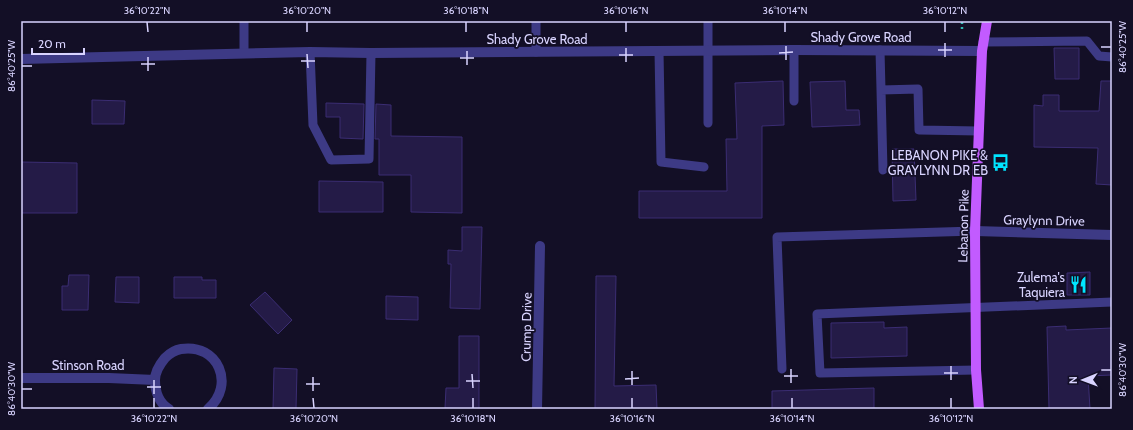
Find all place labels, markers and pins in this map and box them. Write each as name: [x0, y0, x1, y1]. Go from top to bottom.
place label: LEBANON PIKE & GRAYLYNN DR EB: [888, 147, 988, 178]
bus stop icon: LEBANON PIKE & GRAYLYNN DR EB: [991, 152, 1011, 172]
place label: Zulema's Taquiera: [1017, 269, 1066, 300]
restaurant icon: Zulema's Taquiera: [1068, 274, 1088, 294]

